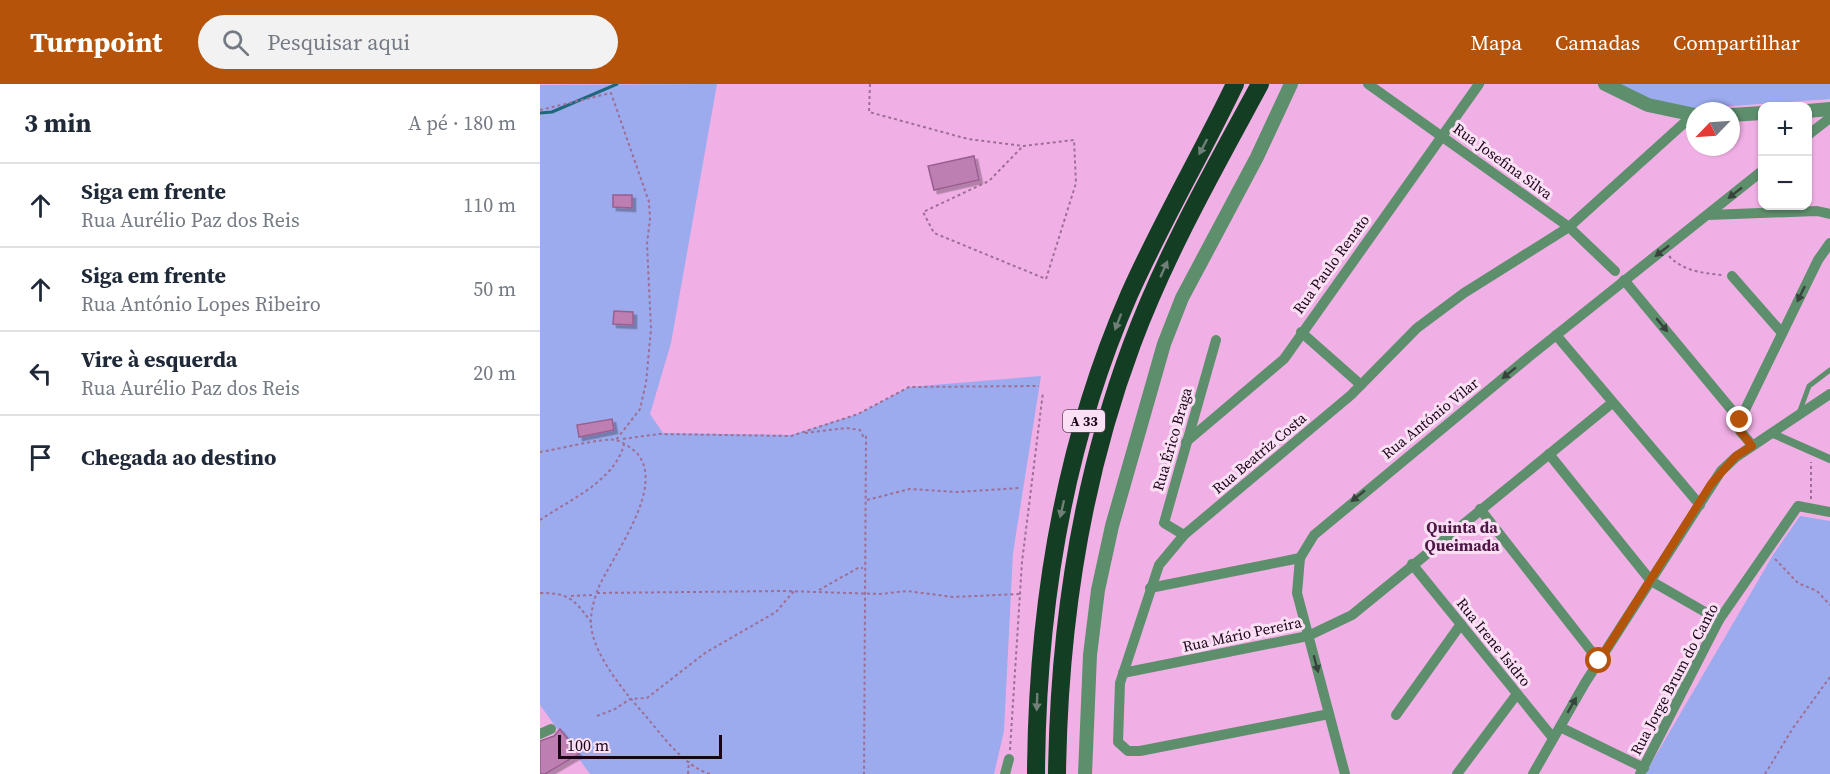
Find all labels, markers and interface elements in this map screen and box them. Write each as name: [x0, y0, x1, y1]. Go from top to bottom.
search box: [198, 15, 618, 69]
text: Turnpoint: [30, 23, 162, 61]
icon: search: [219, 26, 252, 59]
text: Pesquisar aqui: [267, 27, 410, 57]
text: Mapa: [1470, 28, 1522, 57]
text: Camadas: [1555, 28, 1640, 57]
text: Compartilhar: [1673, 28, 1800, 57]
north arrow: [1686, 102, 1740, 156]
map controls: [1758, 102, 1812, 210]
button: +: [1758, 102, 1812, 156]
text: 3 min: [24, 105, 91, 141]
text: A pé · 180 m: [408, 109, 516, 137]
street label: Rua Josefina Silva: [1449, 118, 1557, 204]
one-way arrow: [1198, 138, 1207, 155]
button: −: [1758, 156, 1812, 210]
text: Siga em frente: [81, 176, 226, 206]
one-way arrow: [1727, 187, 1743, 200]
icon: ahead: [24, 189, 57, 222]
text: 110 m: [463, 191, 516, 219]
text: Rua Aurélio Paz dos Reis: [81, 206, 300, 234]
street label: Rua Paulo Renato: [1288, 210, 1374, 318]
one-way arrow: [1654, 244, 1669, 256]
text: Siga em frente: [81, 260, 226, 290]
one-way arrow: [1159, 260, 1169, 278]
icon: ahead: [24, 273, 57, 306]
text: 50 m: [473, 275, 516, 303]
one-way arrow: [1796, 286, 1806, 303]
text: Rua António Lopes Ribeiro: [81, 290, 321, 318]
one-way arrow: [1113, 314, 1123, 332]
one-way arrow: [1655, 317, 1668, 333]
text: Vire à esquerda: [81, 344, 237, 374]
icon: left: [24, 357, 57, 390]
text: 20 m: [473, 359, 516, 387]
one-way arrow: [1501, 366, 1517, 379]
street label: Rua António Vilar: [1377, 372, 1483, 464]
text: Rua Aurélio Paz dos Reis: [81, 374, 300, 402]
street label: Rua Érico Braga: [1147, 385, 1197, 493]
route end: [1726, 406, 1752, 432]
street label: Rua Beatriz Costa: [1208, 407, 1311, 499]
road number: A 33: [1063, 410, 1105, 432]
icon: arrive: [24, 441, 57, 474]
text: Chegada ao destino: [81, 442, 276, 472]
one-way arrow: [1351, 489, 1366, 502]
one-way arrow: [1056, 500, 1066, 518]
district label: Quinta da Queimada: [1424, 516, 1500, 556]
street label: Rua Irene Isidro: [1452, 593, 1536, 691]
street label: Rua Jorge Brum do Canto: [1625, 600, 1723, 758]
street label: Rua Mário Pereira: [1181, 611, 1304, 657]
route start: [1585, 647, 1611, 673]
one-way arrow: [1312, 656, 1321, 674]
one-way arrow: [1033, 692, 1042, 711]
one-way arrow: [1567, 697, 1578, 713]
scale bar: [558, 732, 722, 760]
text: 100 m: [567, 734, 609, 756]

